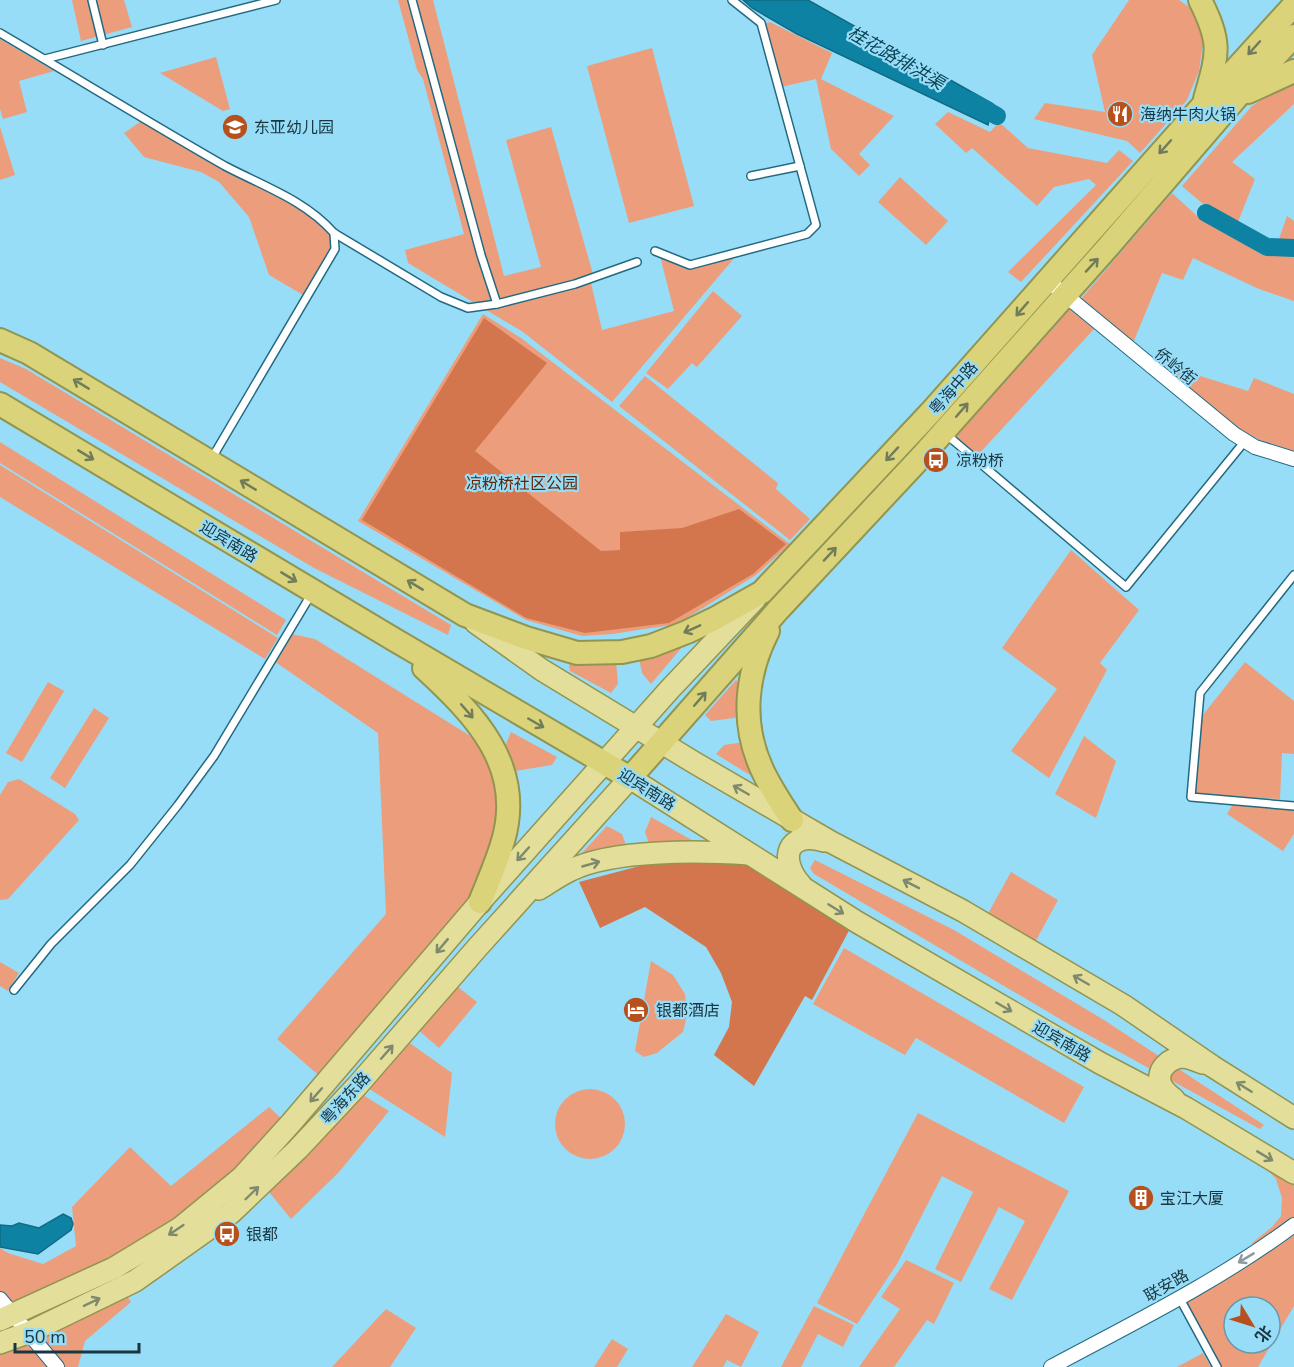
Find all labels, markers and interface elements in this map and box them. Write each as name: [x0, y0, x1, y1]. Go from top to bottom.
water label: 桂花路排洪渠: [843, 21, 951, 97]
one-way arrow: [1247, 40, 1261, 55]
restaurant icon: 海纳牛肉火锅: [1105, 99, 1135, 129]
place label: 海纳牛肉火锅: [1140, 104, 1236, 126]
school or university icon: 东亚幼儿园: [220, 112, 250, 142]
place label: 东亚幼儿园: [254, 117, 334, 139]
one-way arrow: [1158, 139, 1172, 154]
one-way arrow: [1084, 257, 1099, 272]
one-way arrow: [1015, 301, 1029, 316]
street label: 侨岭街: [1150, 343, 1201, 390]
street label: 粤海中路: [924, 357, 983, 420]
one-way arrow: [73, 378, 90, 390]
one-way arrow: [955, 403, 969, 418]
bus stop icon: 凉粉桥: [921, 445, 951, 475]
one-way arrow: [884, 447, 899, 462]
one-way arrow: [77, 450, 94, 462]
place label: 凉粉桥: [956, 450, 1004, 472]
park label: 凉粉桥社区公园: [466, 473, 578, 495]
one-way arrow: [240, 478, 257, 490]
street label: 迎宾南路: [195, 516, 262, 568]
one-way arrow: [823, 547, 837, 562]
one-way arrow: [280, 572, 297, 584]
one-way arrow: [407, 579, 424, 591]
one-way arrow: [684, 624, 702, 636]
one-way arrow: [693, 692, 707, 707]
one-way arrow: [460, 703, 473, 719]
one-way arrow: [527, 717, 544, 729]
street label: 迎宾南路: [613, 764, 679, 816]
one-way arrow: [733, 784, 750, 796]
one-way arrow: [516, 846, 530, 861]
one-way arrow: [581, 858, 600, 869]
one-way arrow: [903, 878, 921, 889]
one-way arrow: [828, 902, 845, 915]
one-way arrow: [435, 938, 449, 953]
one-way arrow: [1073, 974, 1090, 986]
hotel icon: 银都酒店: [621, 995, 651, 1025]
place label: 银都酒店: [656, 1000, 720, 1022]
one-way arrow: [996, 1002, 1013, 1014]
street label: 迎宾南路: [1028, 1016, 1095, 1067]
one-way arrow: [380, 1045, 394, 1060]
street label: 粤海东路: [316, 1068, 375, 1130]
one-way arrow: [1236, 1080, 1253, 1093]
one-way arrow: [309, 1087, 323, 1102]
one-way arrow: [1256, 1150, 1273, 1162]
building icon: 宝江大厦: [1126, 1183, 1156, 1213]
one-way arrow: [245, 1186, 260, 1200]
place label: 宝江大厦: [1160, 1188, 1224, 1210]
bus stop icon: 银都: [212, 1219, 242, 1249]
one-way arrow: [169, 1224, 185, 1236]
place label: 银都: [246, 1224, 278, 1246]
one-way arrow: [1238, 1252, 1255, 1264]
street label: 联安路: [1140, 1264, 1193, 1307]
one-way arrow: [82, 1295, 100, 1307]
north arrow: [1222, 1295, 1282, 1355]
scale bar: [15, 1316, 140, 1354]
text: 北: [1249, 1321, 1277, 1347]
text: 50 m: [24, 1325, 66, 1349]

